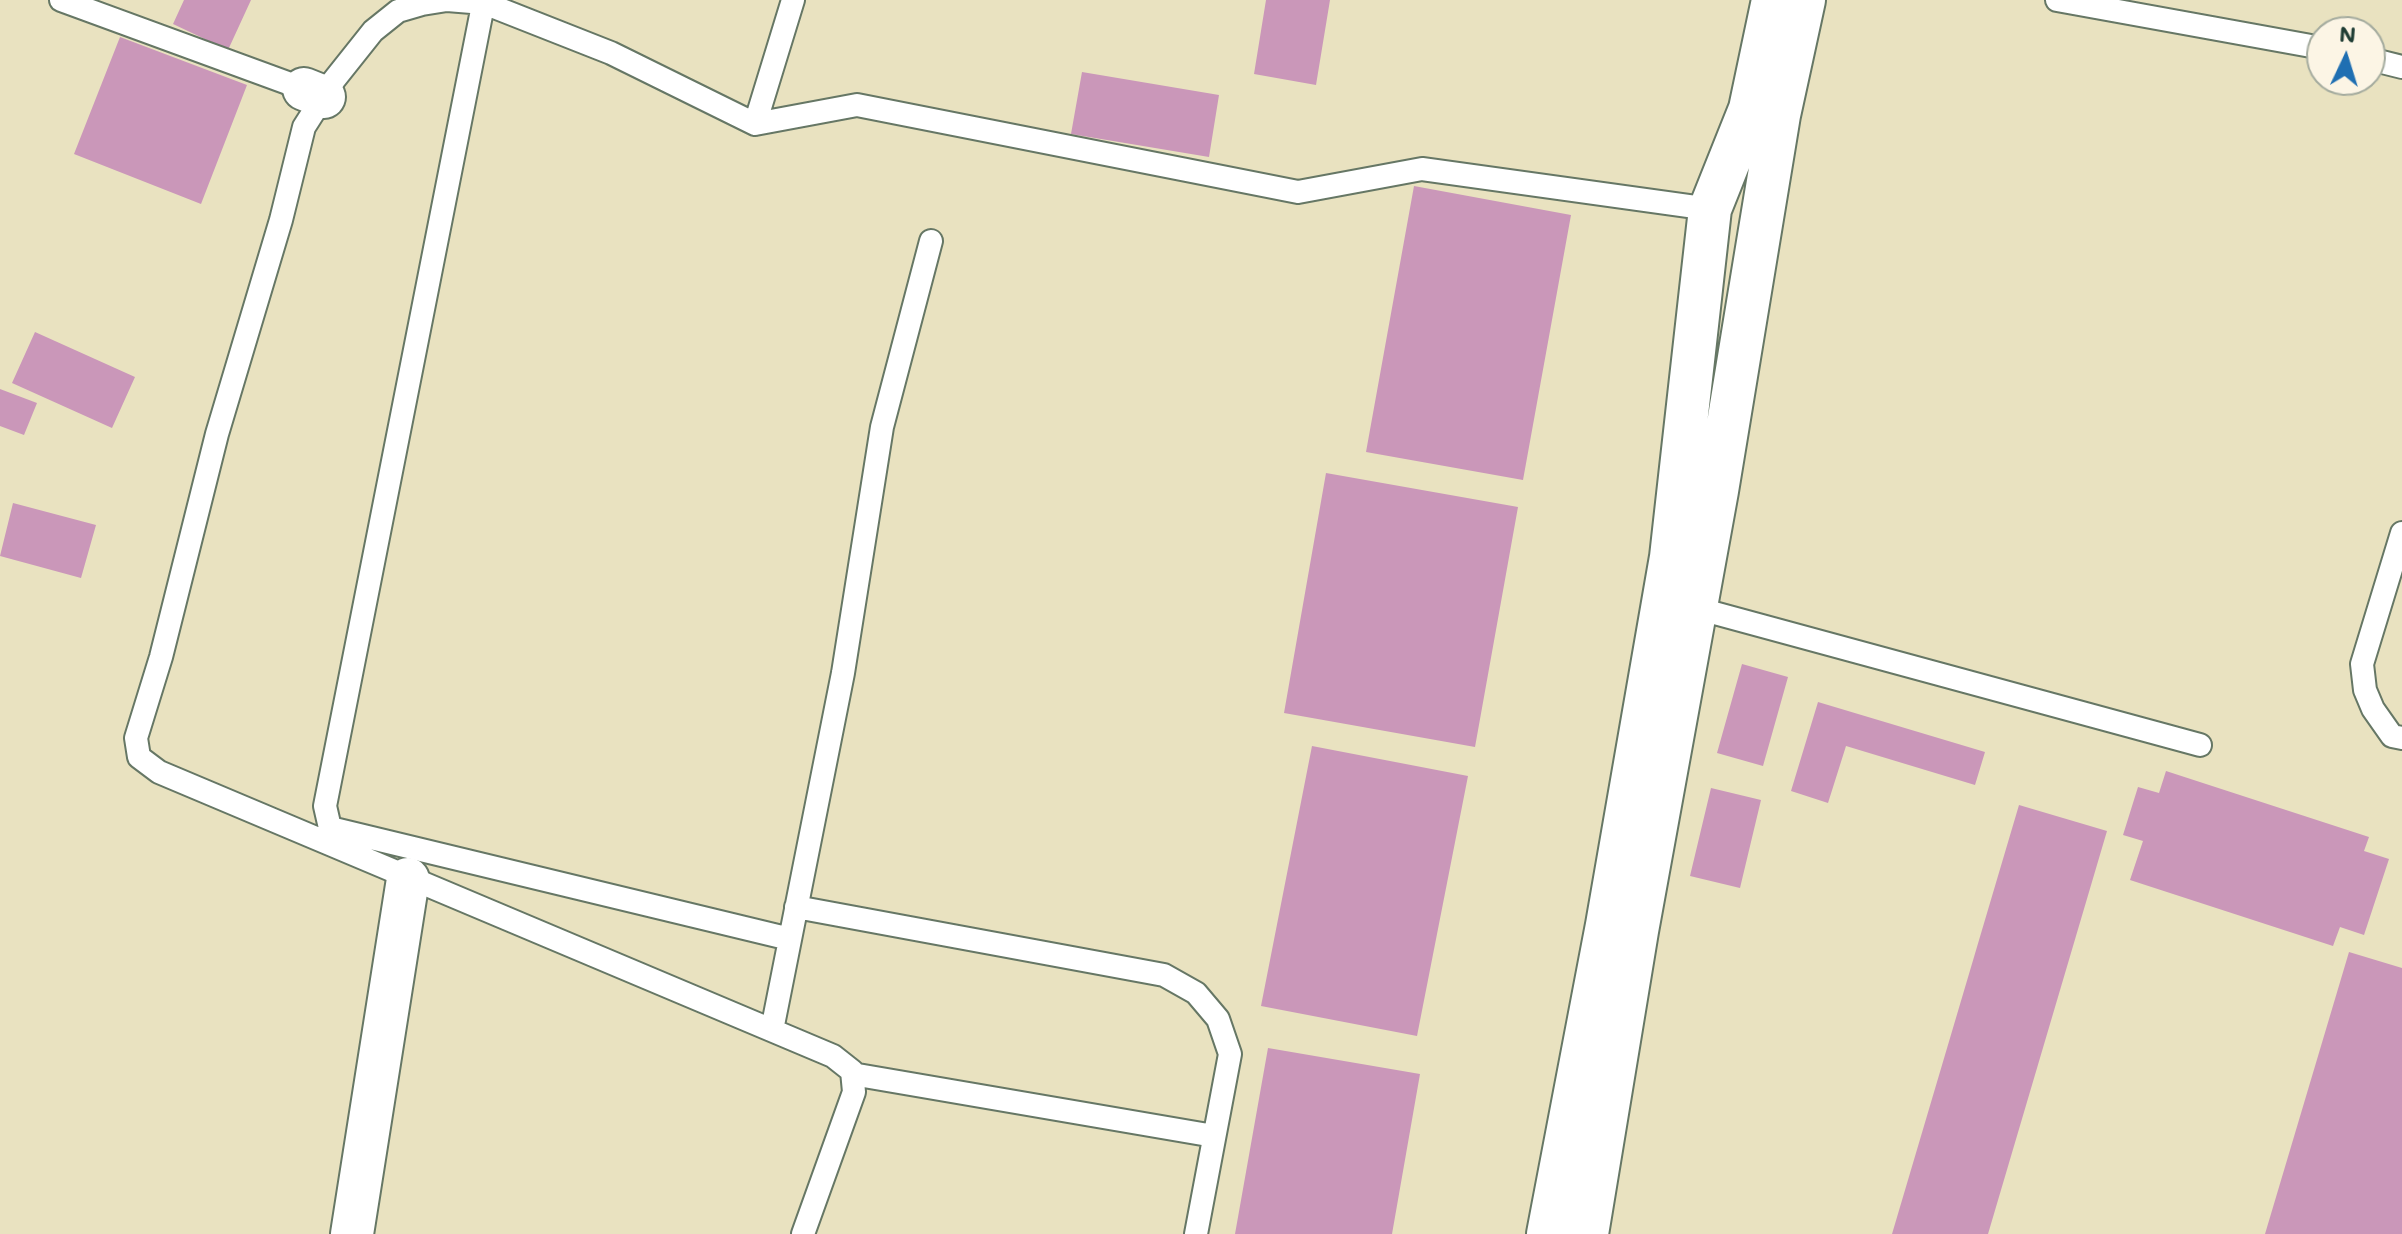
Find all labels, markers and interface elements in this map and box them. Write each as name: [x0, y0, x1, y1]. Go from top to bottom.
north arrow: [2306, 16, 2386, 96]
text: N: [2338, 19, 2357, 49]

